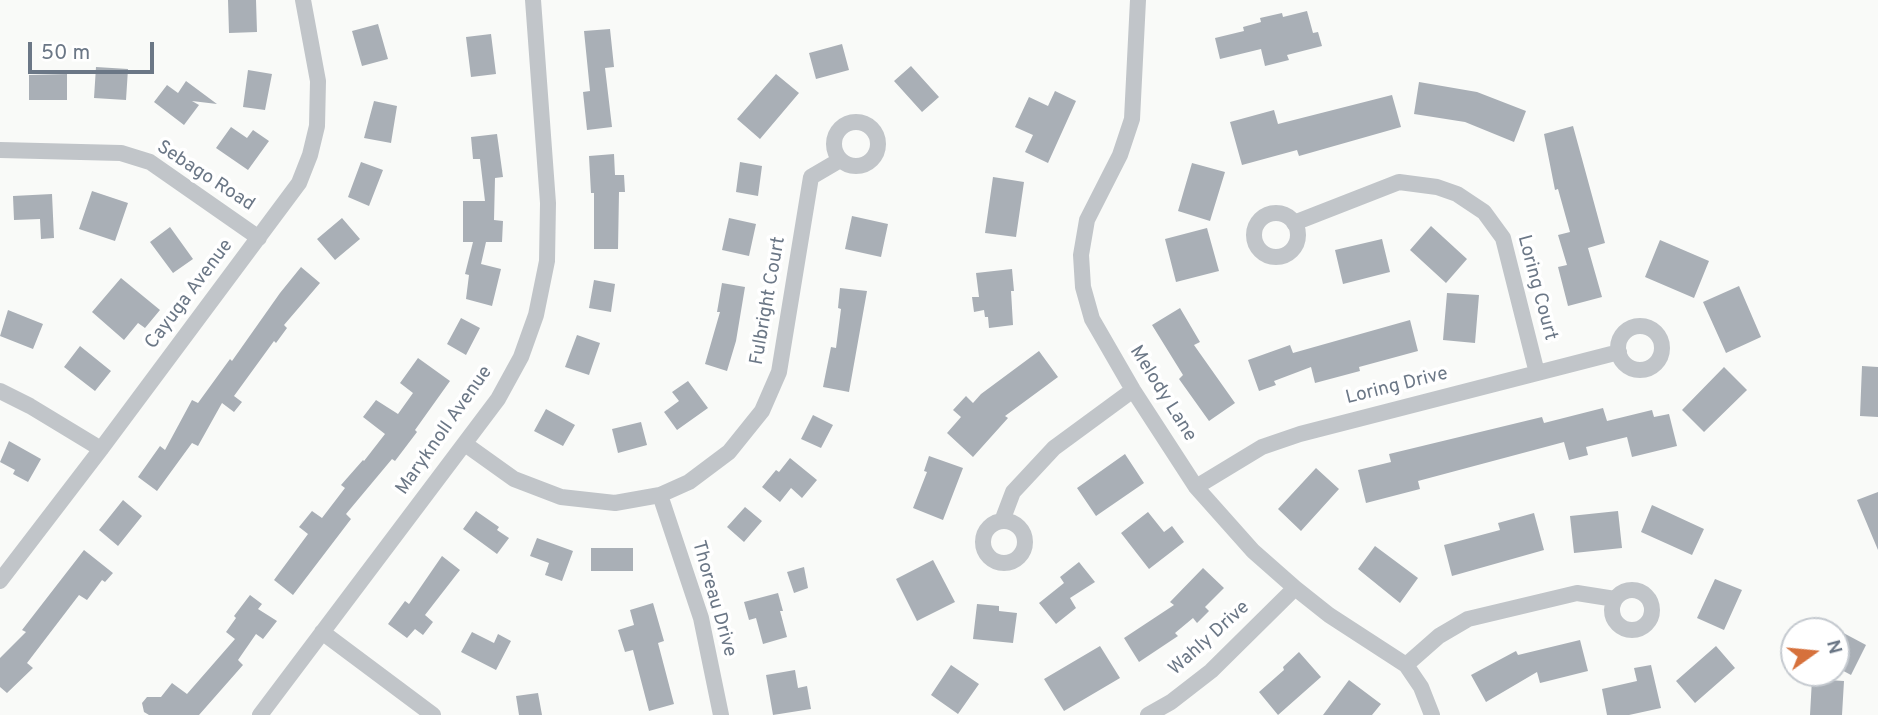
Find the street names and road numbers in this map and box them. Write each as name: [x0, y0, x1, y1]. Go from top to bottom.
street label: Sebago Road: [152, 137, 258, 217]
street label: Loring Court: [1511, 233, 1561, 343]
street label: Fulbright Court: [747, 235, 791, 367]
street label: Cayuga Avenue: [141, 236, 239, 354]
street label: Melody Lane: [1124, 342, 1200, 446]
street label: Maryknoll Avenue: [392, 362, 498, 500]
street label: Loring Drive: [1344, 363, 1450, 411]
street label: Thoreau Drive: [686, 538, 740, 660]
street label: Wahly Drive: [1165, 597, 1255, 681]

